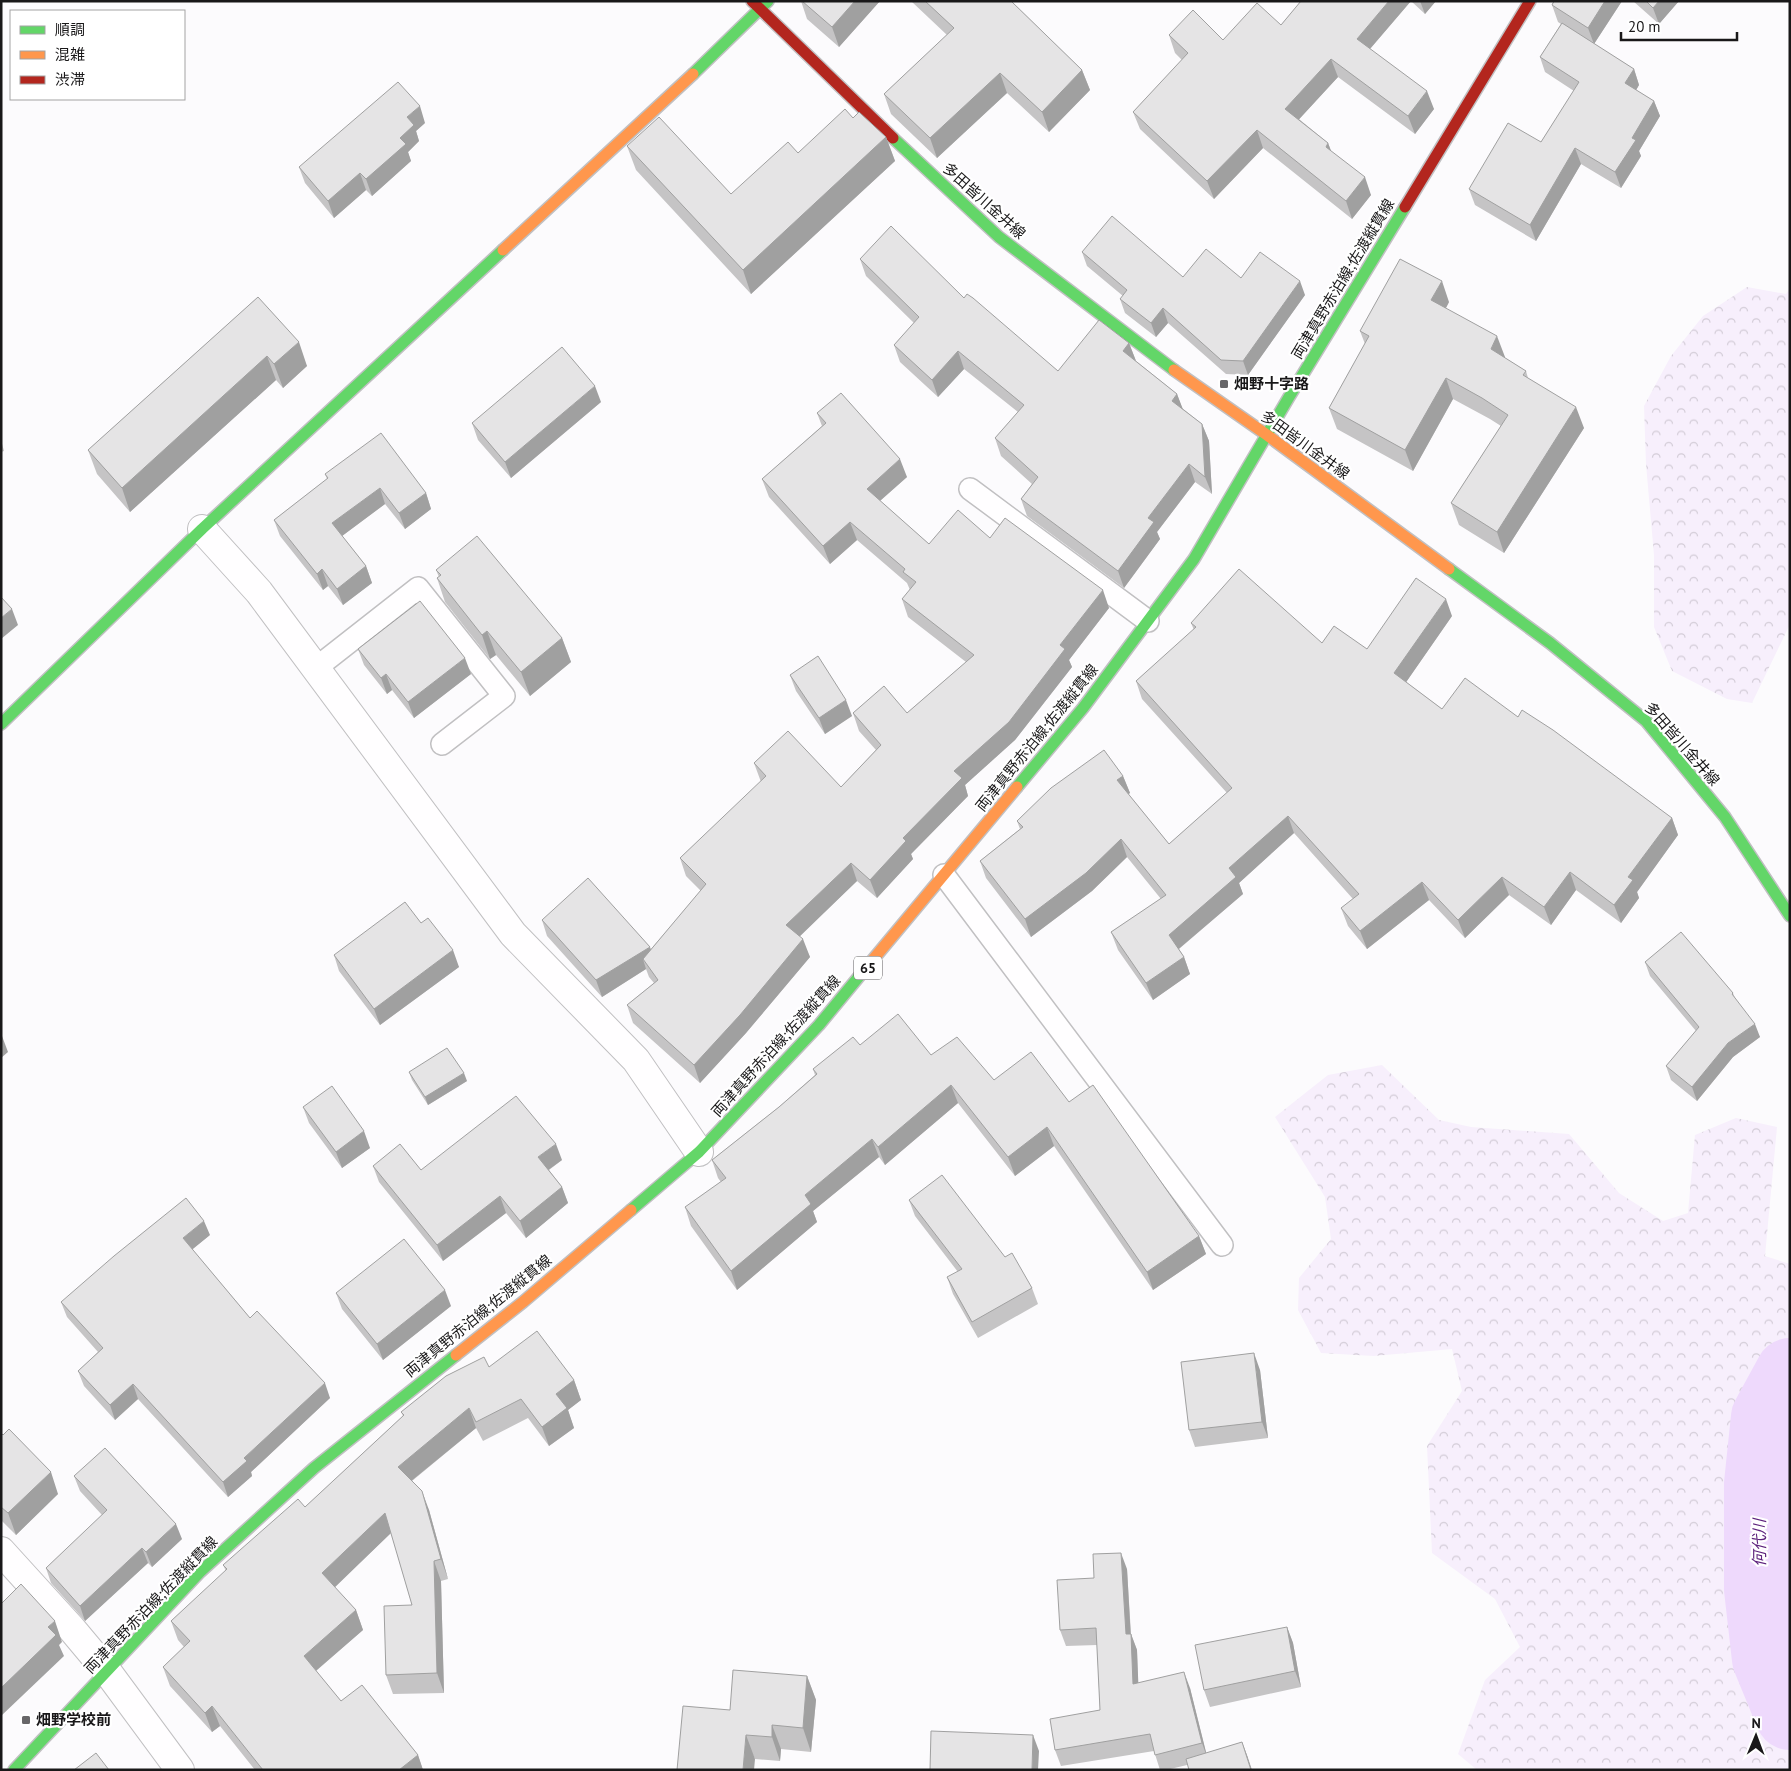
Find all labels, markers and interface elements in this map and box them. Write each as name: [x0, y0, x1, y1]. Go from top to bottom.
legend: [10, 10, 185, 100]
scale bar: [1621, 10, 1737, 42]
text: 20 m: [1628, 17, 1661, 36]
text: 順調: [55, 20, 85, 39]
text: 混雑: [55, 45, 85, 64]
text: 渋滞: [55, 70, 85, 89]
street label: 多田皆川金井線: [939, 158, 1030, 243]
street label: 両津真野赤泊線;佐渡縦貫線: [1287, 195, 1398, 362]
place label: 畑野十字路: [1234, 374, 1309, 393]
marker: 畑野十字路: [1218, 378, 1230, 390]
street label: 多田皆川金井線: [1257, 406, 1353, 483]
street label: 両津真野赤泊線;佐渡縦貫線: [971, 660, 1102, 815]
street label: 多田皆川金井線: [1641, 698, 1724, 790]
road number: 65: [854, 956, 882, 980]
street label: 両津真野赤泊線;佐渡縦貫線: [707, 971, 844, 1120]
street label: 両津真野赤泊線;佐渡縦貫線: [400, 1250, 555, 1381]
water label: 何代川: [1749, 1517, 1769, 1567]
street label: 両津真野赤泊線;佐渡縦貫線: [80, 1532, 221, 1677]
place label: 畑野学校前: [36, 1710, 111, 1729]
north arrow: [1731, 1711, 1781, 1761]
marker: 畑野学校前: [20, 1714, 32, 1726]
text: N: [1751, 1714, 1761, 1732]

